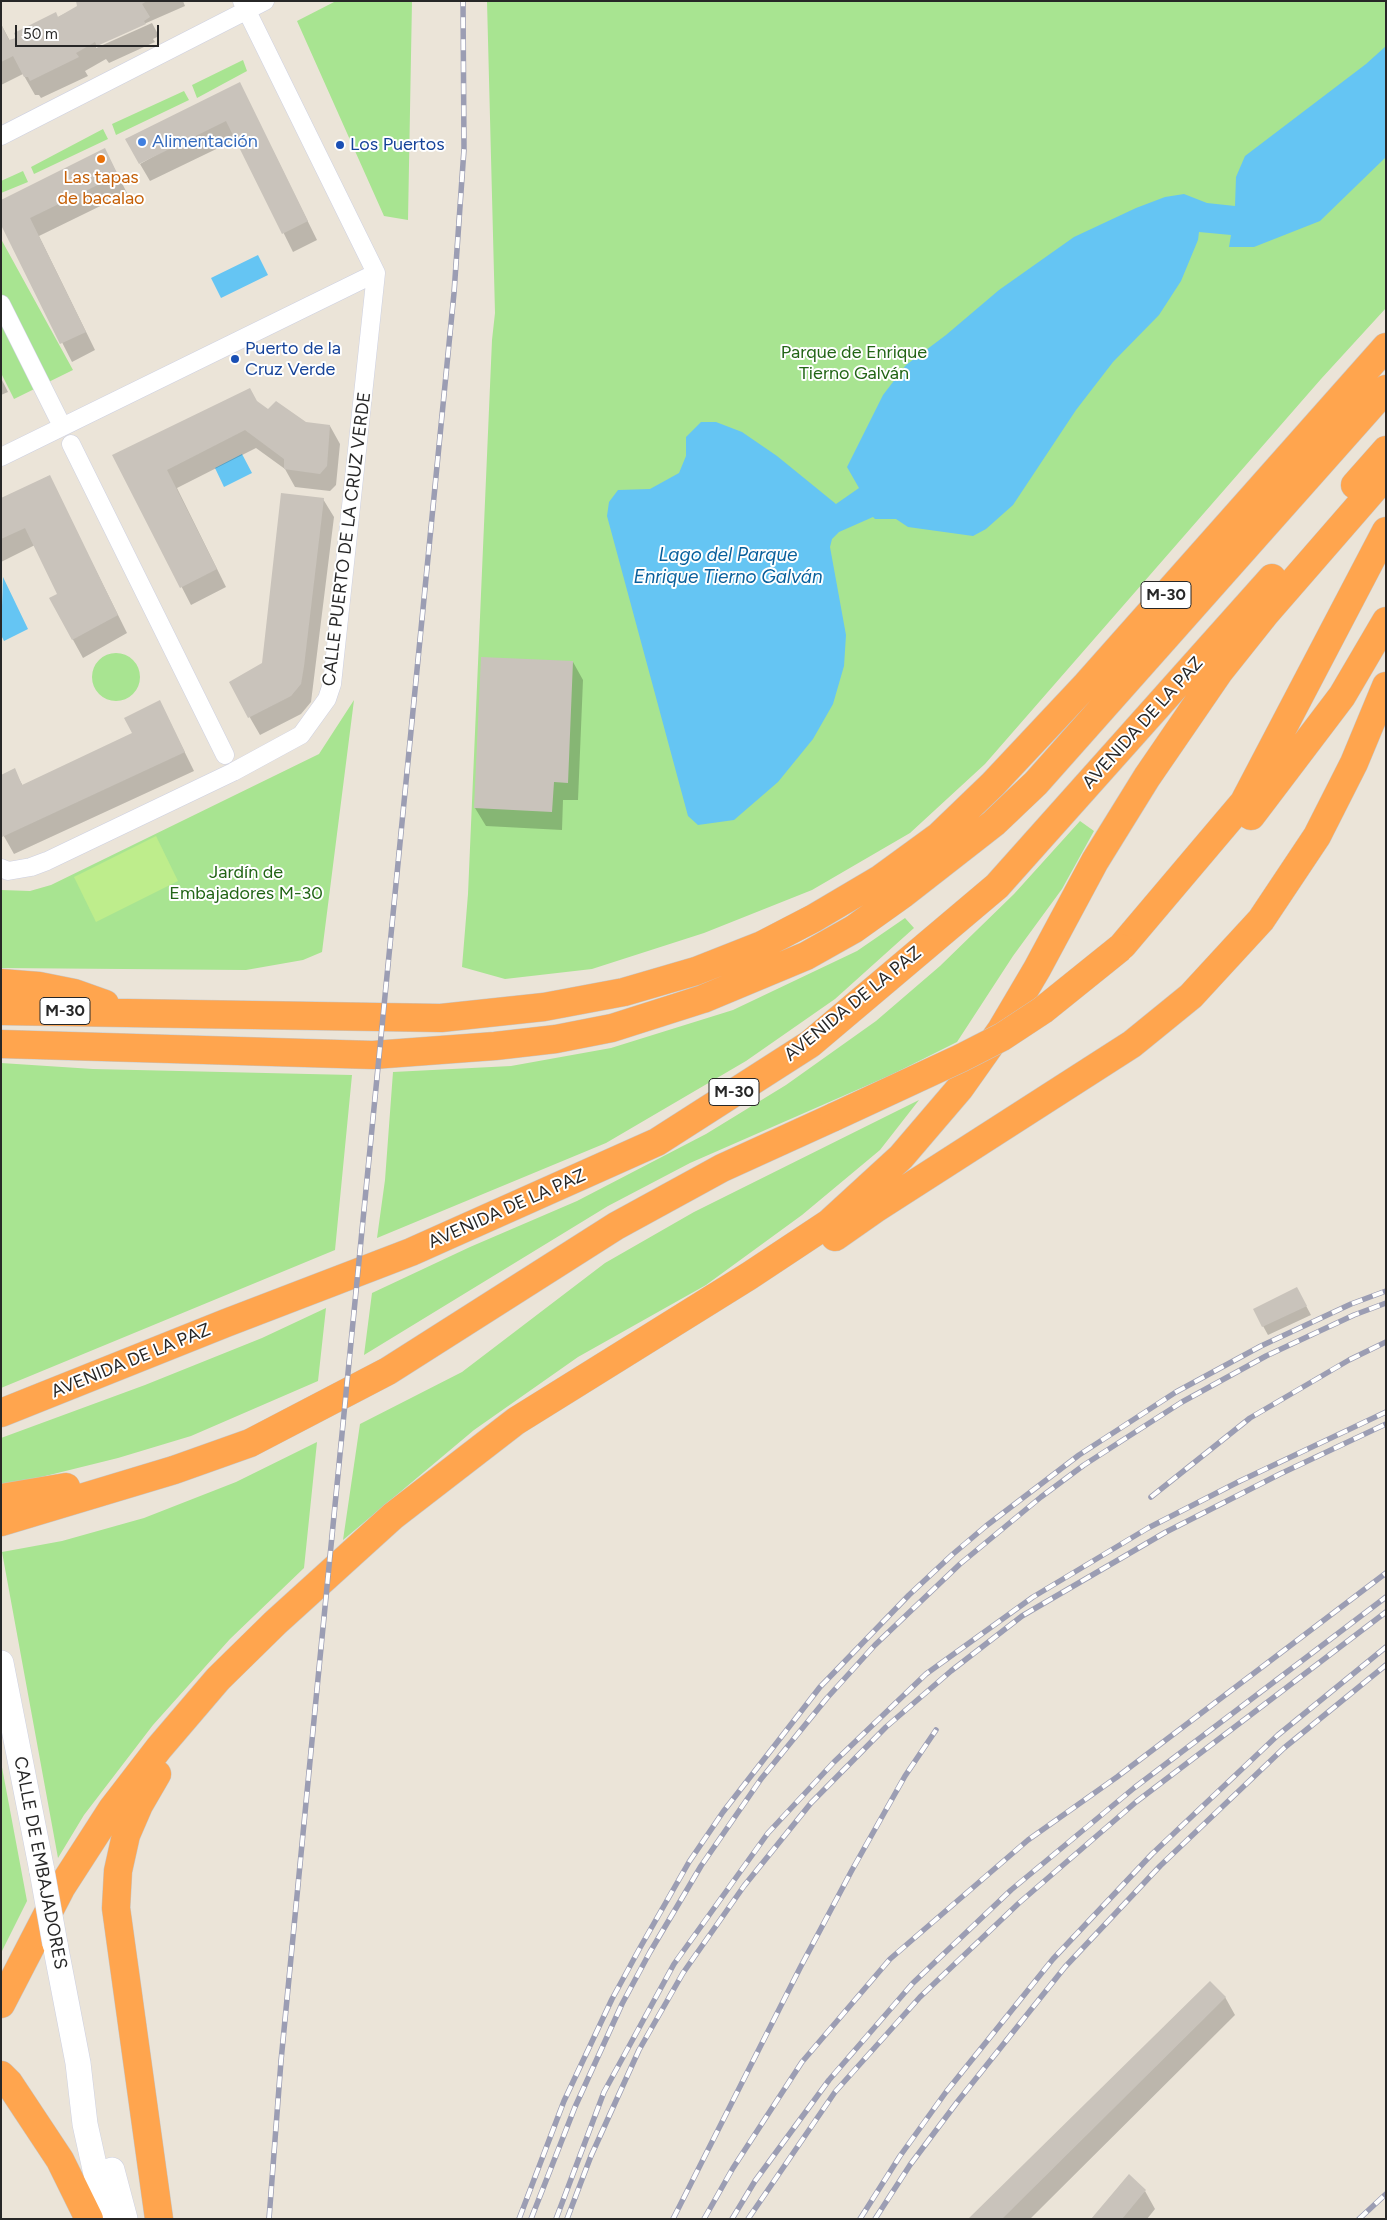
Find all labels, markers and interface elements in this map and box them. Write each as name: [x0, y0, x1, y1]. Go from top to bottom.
scale bar: [18, 15, 161, 47]
text: 50 m: [23, 25, 58, 43]
place label: Alimentación: [152, 131, 258, 153]
place label: Los Puertos: [350, 134, 445, 156]
marker: Alimentación: [136, 136, 148, 148]
marker: Los Puertos: [334, 139, 346, 151]
marker: Las tapas de bacalao: [95, 153, 107, 165]
place label: Las tapas de bacalao: [57, 167, 145, 210]
place label: Puerto de la Cruz Verde: [245, 338, 341, 380]
park label: Parque de Enrique Tierno Galván: [781, 342, 927, 384]
marker: Puerto de la Cruz Verde: [229, 353, 241, 365]
street label: CALLE PUERTO DE LA CRUZ VERDE: [318, 391, 376, 687]
water label: Lago del Parque Enrique Tierno Galván: [633, 544, 823, 588]
road number: M-30: [1141, 582, 1191, 608]
street label: AVENIDA DE LA PAZ: [1078, 653, 1208, 793]
park label: Jardín de Embajadores M-30: [169, 862, 323, 904]
street label: AVENIDA DE LA PAZ: [780, 942, 926, 1066]
road number: M-30: [40, 998, 90, 1024]
road number: M-30: [709, 1078, 759, 1106]
street label: AVENIDA DE LA PAZ: [425, 1165, 589, 1253]
street label: AVENIDA DE LA PAZ: [48, 1319, 214, 1403]
street label: CALLE DE EMBAJADORES: [9, 1755, 71, 1971]

